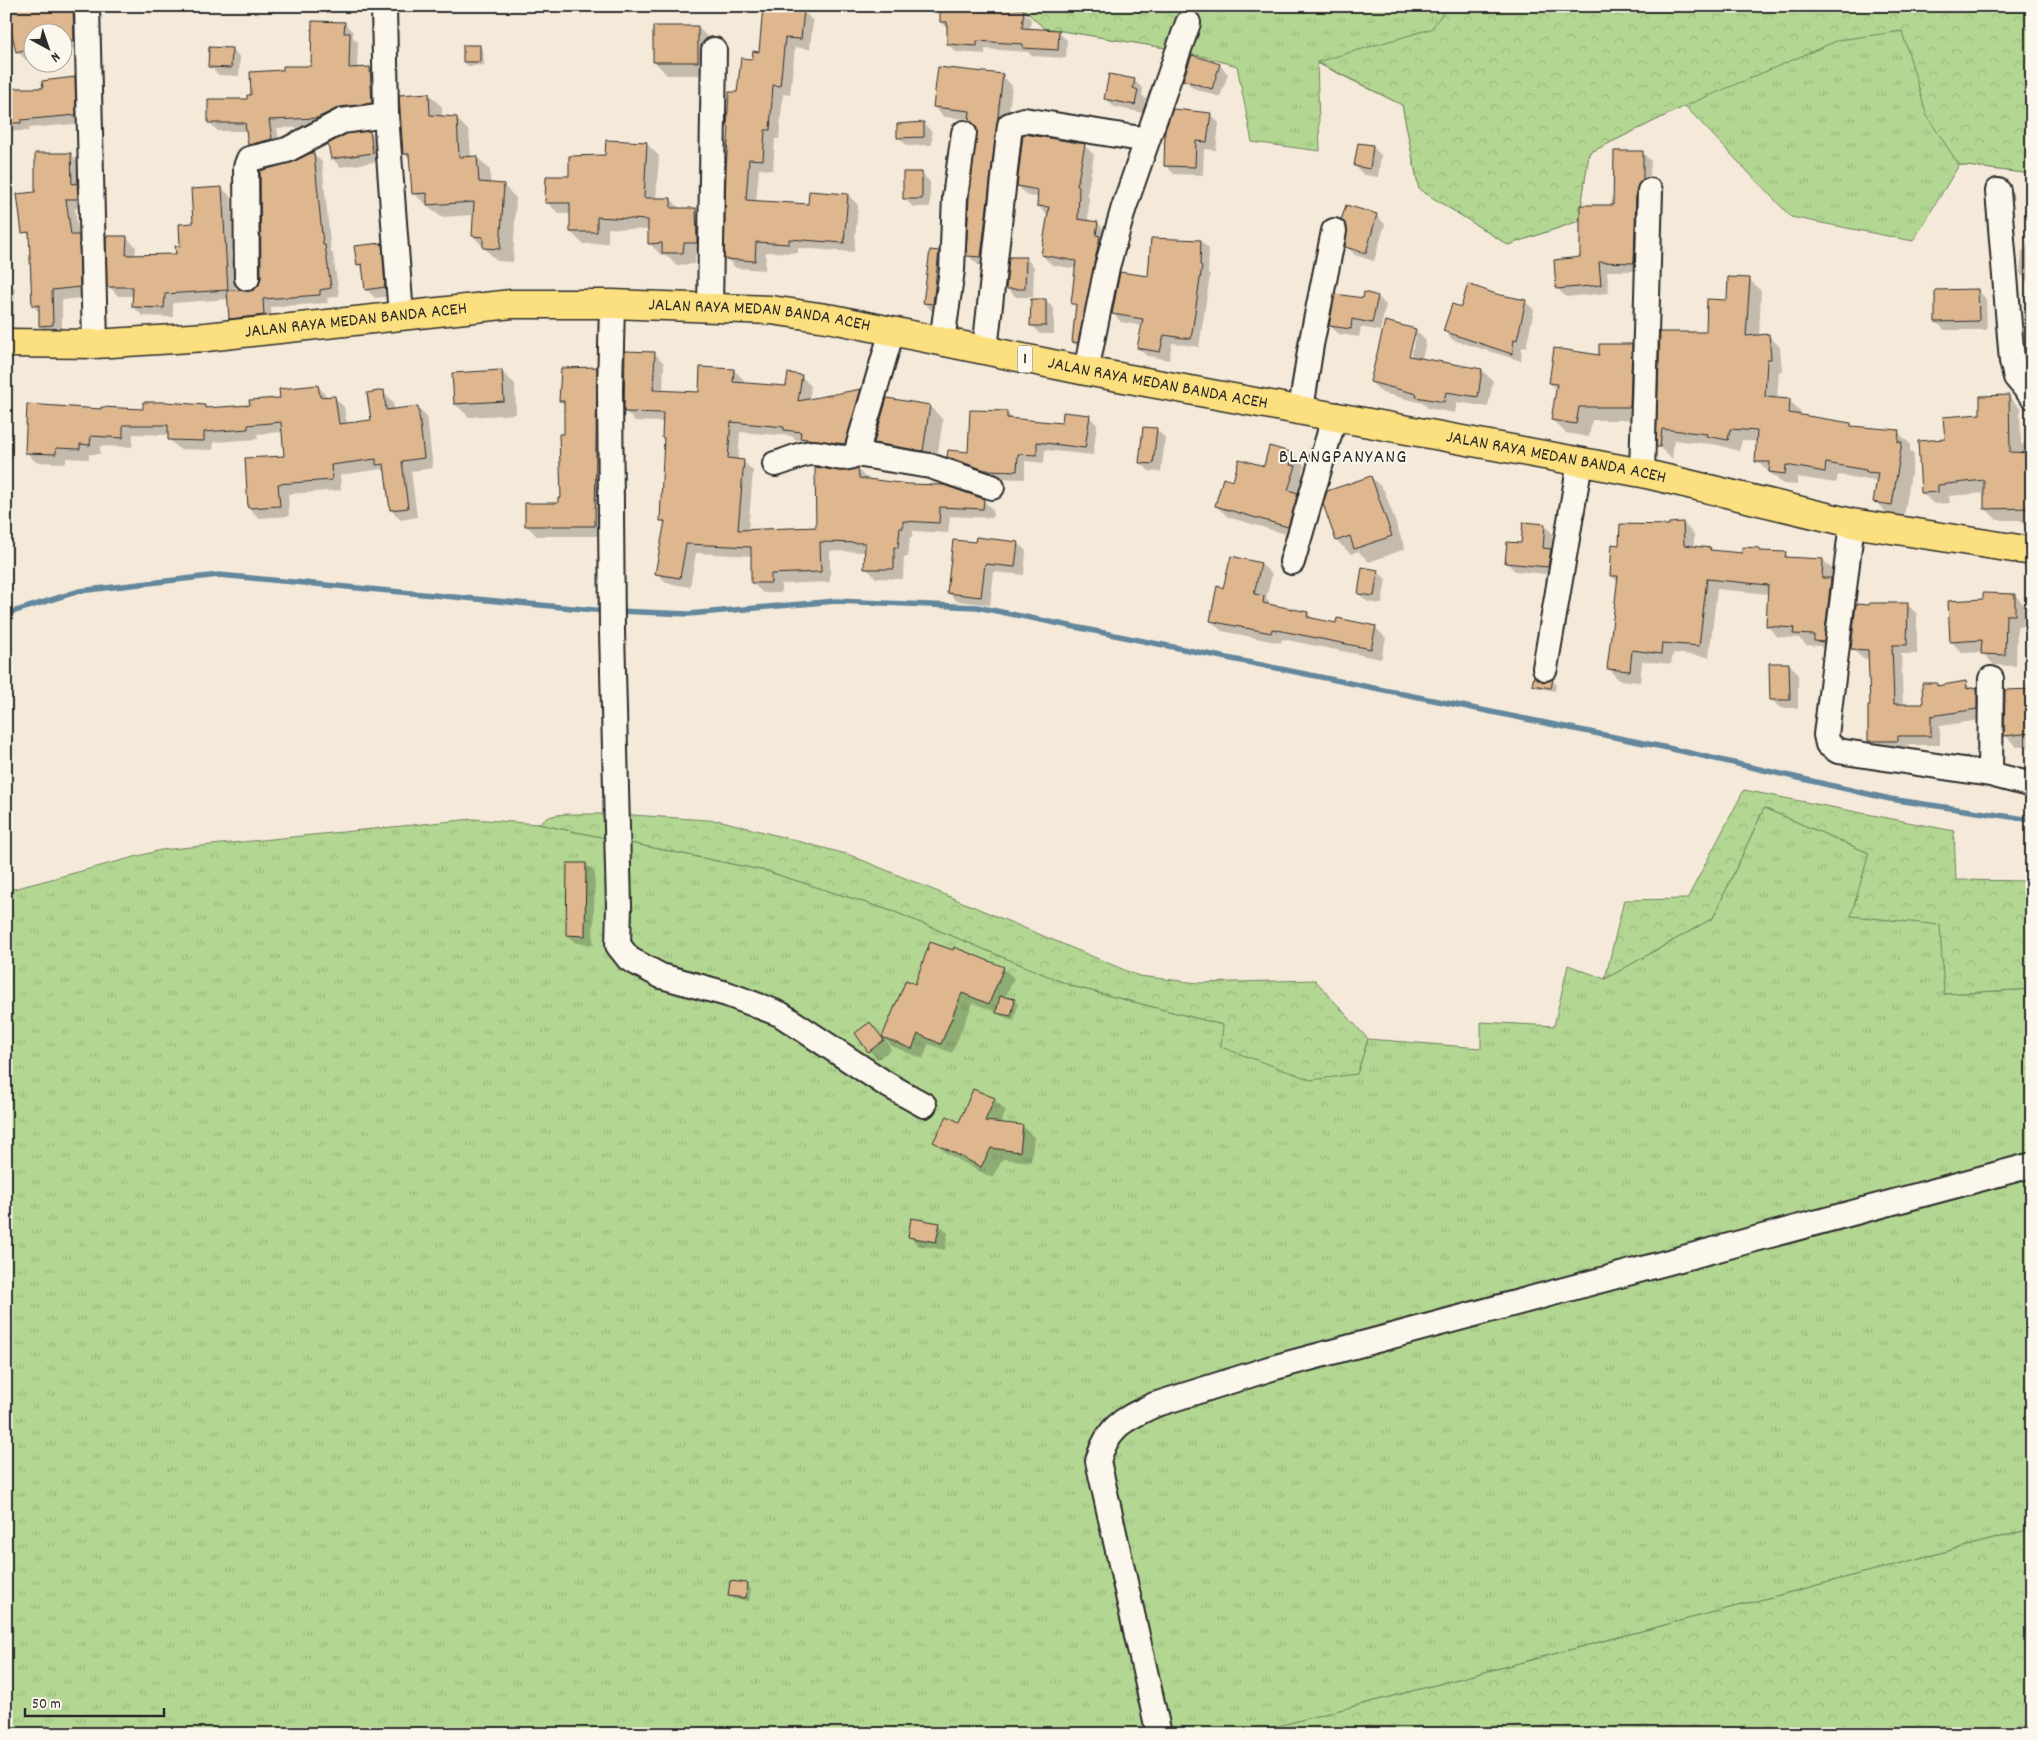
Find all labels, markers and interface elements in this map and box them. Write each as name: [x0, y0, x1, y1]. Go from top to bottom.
north arrow: [22, 22, 72, 72]
text: N: [46, 47, 64, 66]
street label: JALAN RAYA MEDAN BANDA ACEH: [648, 293, 873, 339]
street label: JALAN RAYA MEDAN BANDA ACEH: [244, 296, 468, 345]
road number: 1: [1018, 346, 1032, 372]
street label: JALAN RAYA MEDAN BANDA ACEH: [1046, 351, 1270, 417]
street label: JALAN RAYA MEDAN BANDA ACEH: [1444, 425, 1669, 491]
district label: BLANGPANYANG: [1279, 444, 1407, 472]
scale bar: [25, 1685, 164, 1717]
text: 50 m: [32, 1694, 61, 1716]

